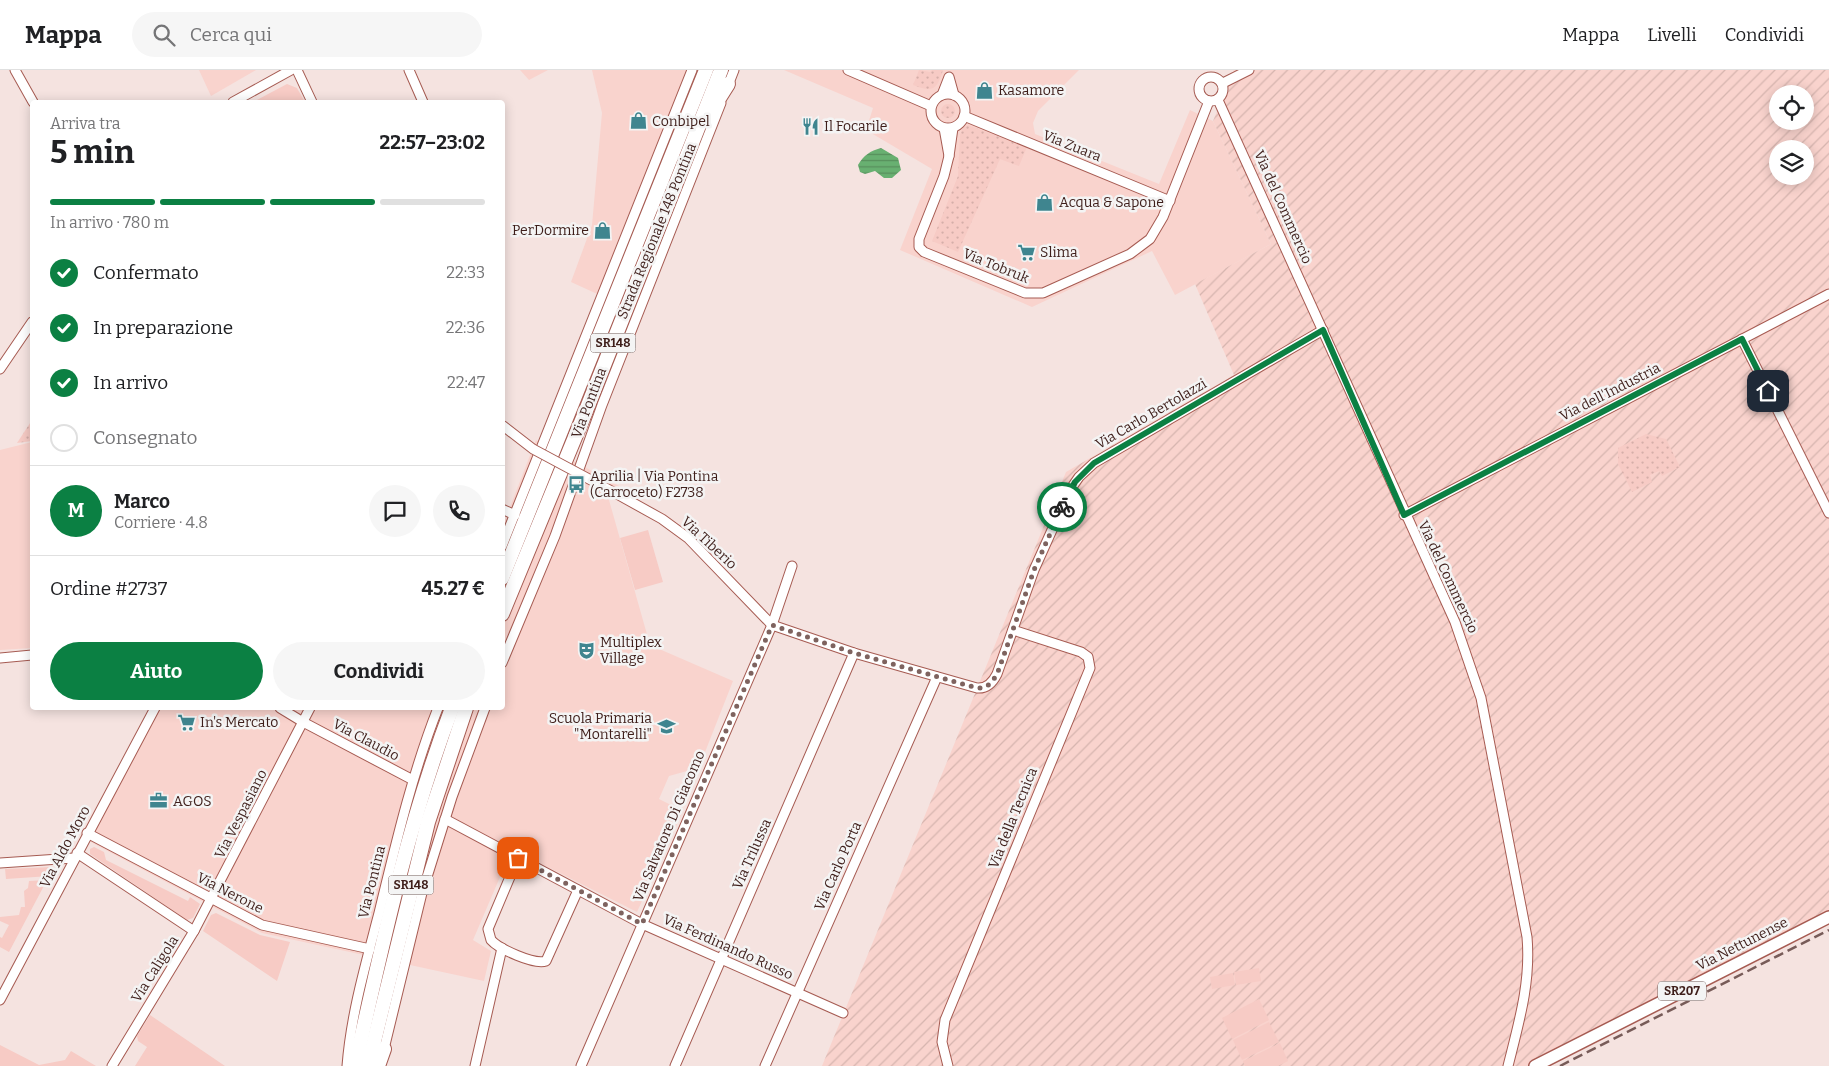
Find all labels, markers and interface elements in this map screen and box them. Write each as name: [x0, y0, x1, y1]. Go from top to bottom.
search box: [132, 12, 482, 57]
text: Mappa: [25, 21, 102, 49]
icon: search: [150, 21, 178, 49]
text: Cerca qui: [190, 23, 272, 46]
text: Mappa: [1562, 24, 1619, 46]
text: Livelli: [1647, 24, 1697, 46]
text: Condividi: [1725, 24, 1804, 46]
shop icon: Kasamore: [974, 80, 994, 100]
place label: Kasamore: [998, 82, 1064, 99]
map controls: [1769, 85, 1814, 185]
button: locate: [1769, 85, 1814, 130]
shop icon: Conbipel: [628, 111, 648, 131]
place label: Conbipel: [652, 113, 710, 130]
text: Arriva tra: [50, 114, 120, 133]
restaurant icon: Il Focarile: [800, 116, 820, 136]
place label: Il Focarile: [824, 118, 887, 135]
street label: Via Zuara: [1040, 127, 1104, 166]
text: 22:57–23:02: [380, 131, 485, 154]
text: 5 min: [50, 133, 135, 171]
street label: Strada Regionale 148 Pontina: [614, 140, 700, 322]
button: layers: [1769, 140, 1814, 185]
street label: Via del Commercio: [1250, 148, 1316, 266]
shop icon: Acqua & Sapone: [1035, 192, 1055, 212]
place label: Acqua & Sapone: [1059, 194, 1164, 211]
text: In arrivo · 780 m: [50, 213, 169, 232]
shop icon: PerDormire: [593, 220, 613, 240]
place label: PerDormire: [512, 222, 589, 239]
supermarket icon: Slima: [1016, 242, 1036, 262]
place label: Slima: [1040, 244, 1078, 261]
street label: Via Tobruk: [960, 245, 1032, 287]
icon: check: [50, 259, 78, 287]
text: Confermato: [93, 261, 199, 284]
text: 22:33: [446, 263, 485, 282]
icon: check: [50, 314, 78, 342]
text: In preparazione: [93, 316, 233, 339]
text: 22:36: [446, 318, 485, 337]
road number: SR148: [590, 334, 636, 352]
street label: Via dell'Industria: [1557, 359, 1663, 425]
street label: Via Pontina: [568, 365, 610, 441]
icon: check: [50, 369, 78, 397]
pin: [1747, 370, 1789, 412]
text: In arrivo: [93, 371, 168, 394]
text: 22:47: [447, 373, 485, 392]
street label: Via Carlo Bertolazzi: [1092, 375, 1210, 453]
icon: home: [1754, 377, 1782, 405]
text: Consegnato: [93, 426, 198, 449]
place label: Aprilia | Via Pontina (Carroceto) F2738: [590, 468, 719, 501]
bus stop icon: Aprilia | Via Pontina (Carroceto) F2738: [566, 474, 586, 494]
courier: [1037, 482, 1087, 532]
button: chat: [369, 485, 421, 537]
button: phone: [433, 485, 485, 537]
text: Marco: [114, 490, 170, 513]
icon: bike: [1048, 493, 1076, 521]
text: M: [68, 499, 84, 522]
text: Corriere · 4.8: [114, 513, 208, 532]
street label: Via Tiberio: [678, 513, 740, 573]
street label: Via del Commercio: [1414, 518, 1482, 636]
text: Ordine #2737: [50, 577, 167, 600]
text: 45.27 €: [421, 577, 485, 600]
place label: Multiplex Village: [600, 634, 662, 667]
theatre icon: Multiplex Village: [576, 640, 596, 660]
button: Aiuto: [50, 642, 263, 700]
button: Condividi: [273, 642, 485, 700]
place label: Scuola Primaria "Montarelli": [549, 710, 652, 743]
supermarket icon: In's Mercato: [176, 712, 196, 732]
place label: In's Mercato: [200, 714, 278, 731]
street label: Via Claudio: [330, 715, 402, 765]
school or university icon: Scuola Primaria "Montarelli": [656, 716, 676, 736]
street label: Via Salvatore Di Giacomo: [629, 748, 709, 904]
street label: Via della Tecnica: [985, 765, 1041, 871]
street label: Via Vespasiano: [211, 767, 271, 861]
office icon: AGOS: [149, 791, 169, 811]
place label: AGOS: [173, 793, 212, 810]
street label: Via Aldo Moro: [36, 803, 94, 891]
street label: Via Trilussa: [729, 816, 775, 892]
street label: Via Carlo Porta: [811, 819, 865, 913]
pin: [497, 837, 539, 879]
street label: Via Pontina: [355, 844, 389, 920]
icon: bag: [504, 844, 532, 872]
street label: Via Nerone: [194, 869, 266, 917]
road number: SR148: [388, 876, 434, 894]
street label: Via Ferdinando Russo: [660, 911, 796, 983]
street label: Via Nettunense: [1693, 914, 1791, 974]
street label: Via Caligola: [128, 932, 182, 1005]
road number: SR207: [1658, 981, 1706, 1000]

